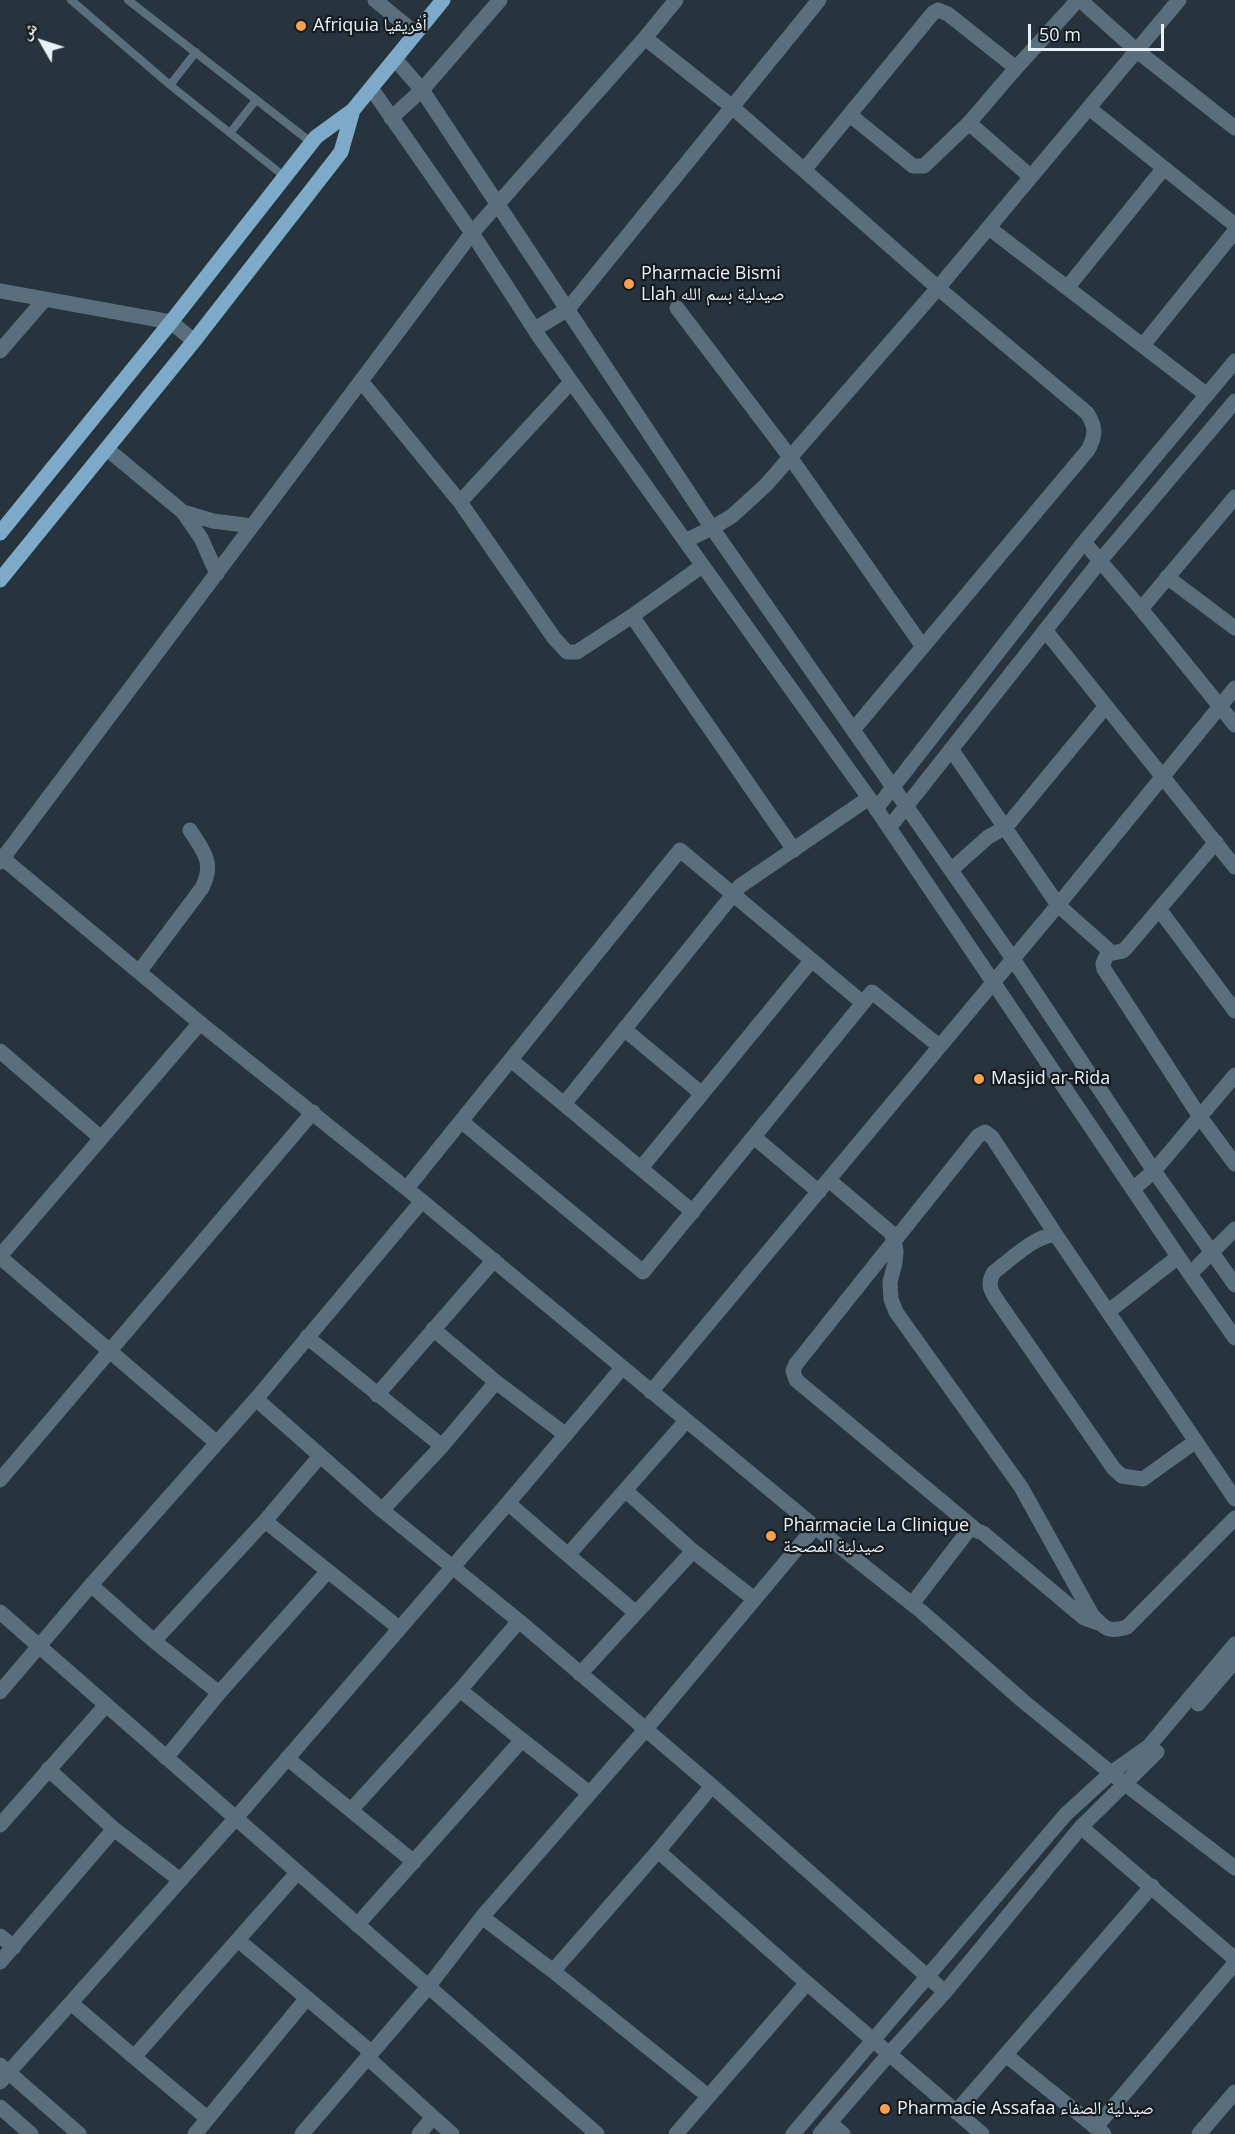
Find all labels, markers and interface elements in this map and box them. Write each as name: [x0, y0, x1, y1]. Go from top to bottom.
north arrow: [12, 12, 72, 72]
scale bar: [1031, 12, 1168, 50]
place label: Afriquia أفريقيا: [313, 15, 427, 37]
text: ش: [14, 17, 42, 44]
marker: Afriquia أفريقيا: [294, 19, 308, 33]
text: 50 m: [1039, 22, 1081, 46]
place label: Pharmacie Bismi Llah صيدلية بسم الله: [641, 263, 785, 306]
marker: Pharmacie Bismi Llah صيدلية بسم الله: [622, 277, 636, 291]
place label: Masjid ar-Rida: [991, 1068, 1110, 1090]
marker: Masjid ar-Rida: [972, 1072, 986, 1086]
place label: Pharmacie La Clinique صيدلية المصحة: [783, 1515, 969, 1558]
marker: Pharmacie La Clinique صيدلية المصحة: [764, 1529, 778, 1543]
place label: Pharmacie Assafaa صيدلية الصفاء: [897, 2098, 1154, 2120]
marker: Pharmacie Assafaa صيدلية الصفاء: [878, 2102, 892, 2116]

